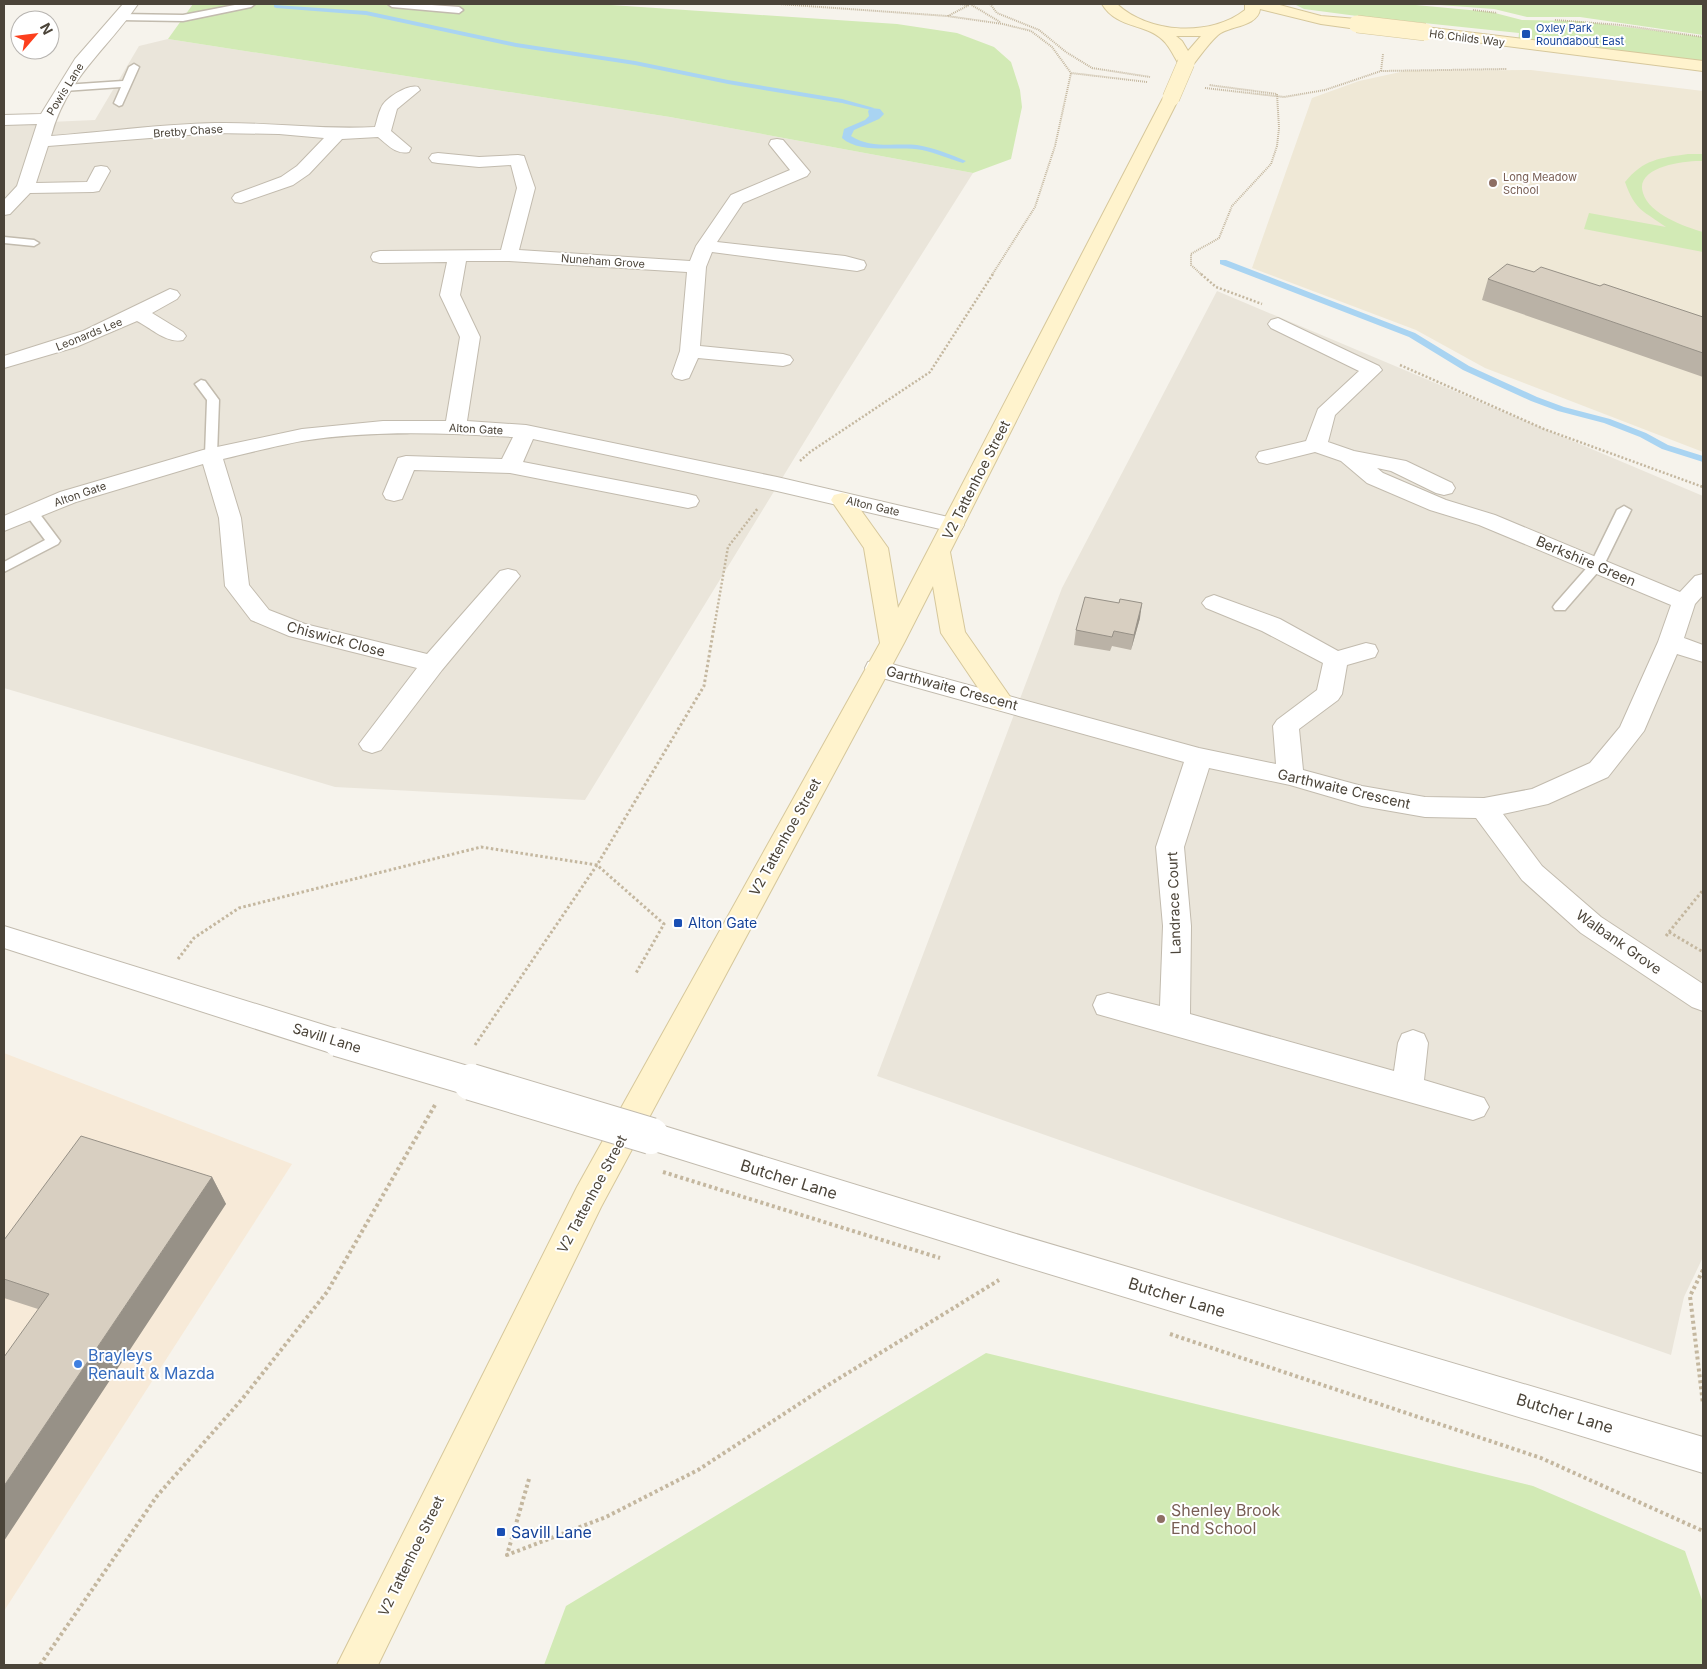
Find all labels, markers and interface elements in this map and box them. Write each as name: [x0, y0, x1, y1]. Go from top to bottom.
north arrow: [10, 10, 60, 60]
text: N: [37, 20, 57, 37]
place label: Oxley Park Roundabout East: [1536, 21, 1625, 48]
street label: H6 Childs Way: [1428, 26, 1506, 50]
marker: Oxley Park Roundabout East: [1520, 28, 1532, 40]
street label: Powis Lane: [43, 60, 87, 118]
street label: Bretby Chase: [153, 122, 223, 140]
place label: Long Meadow School: [1503, 170, 1577, 197]
marker: Long Meadow School: [1487, 177, 1499, 189]
street label: Nuneham Grove: [561, 251, 645, 271]
street label: Leonards Lee: [54, 314, 124, 354]
street label: V2 Tattenhoe Street: [938, 417, 1013, 542]
street label: Alton Gate: [448, 421, 504, 437]
street label: Alton Gate: [52, 479, 108, 509]
street label: Alton Gate: [845, 493, 901, 519]
street label: Berkshire Green: [1534, 532, 1639, 589]
street label: Chiswick Close: [285, 617, 387, 660]
street label: Garthwaite Crescent: [884, 662, 1020, 713]
street label: Garthwaite Crescent: [1276, 765, 1413, 812]
street label: V2 Tattenhoe Street: [745, 775, 824, 898]
street label: Landrace Court: [1163, 851, 1184, 955]
street label: Walbank Grove: [1573, 906, 1665, 977]
place label: Alton Gate: [688, 914, 757, 931]
marker: Alton Gate: [672, 917, 684, 929]
street label: Savill Lane: [291, 1019, 363, 1056]
street label: V2 Tattenhoe Street: [553, 1131, 630, 1256]
street label: Butcher Lane: [738, 1155, 840, 1203]
street label: Butcher Lane: [1126, 1273, 1228, 1321]
place label: Brayleys Renault & Mazda: [88, 1345, 215, 1383]
marker: Brayleys Renault & Mazda: [72, 1358, 84, 1370]
street label: Butcher Lane: [1514, 1389, 1616, 1437]
street label: V2 Tattenhoe Street: [374, 1493, 447, 1619]
place label: Shenley Brook End School: [1171, 1500, 1280, 1538]
marker: Shenley Brook End School: [1155, 1513, 1167, 1525]
place label: Savill Lane: [511, 1522, 592, 1542]
marker: Savill Lane: [495, 1526, 507, 1538]

